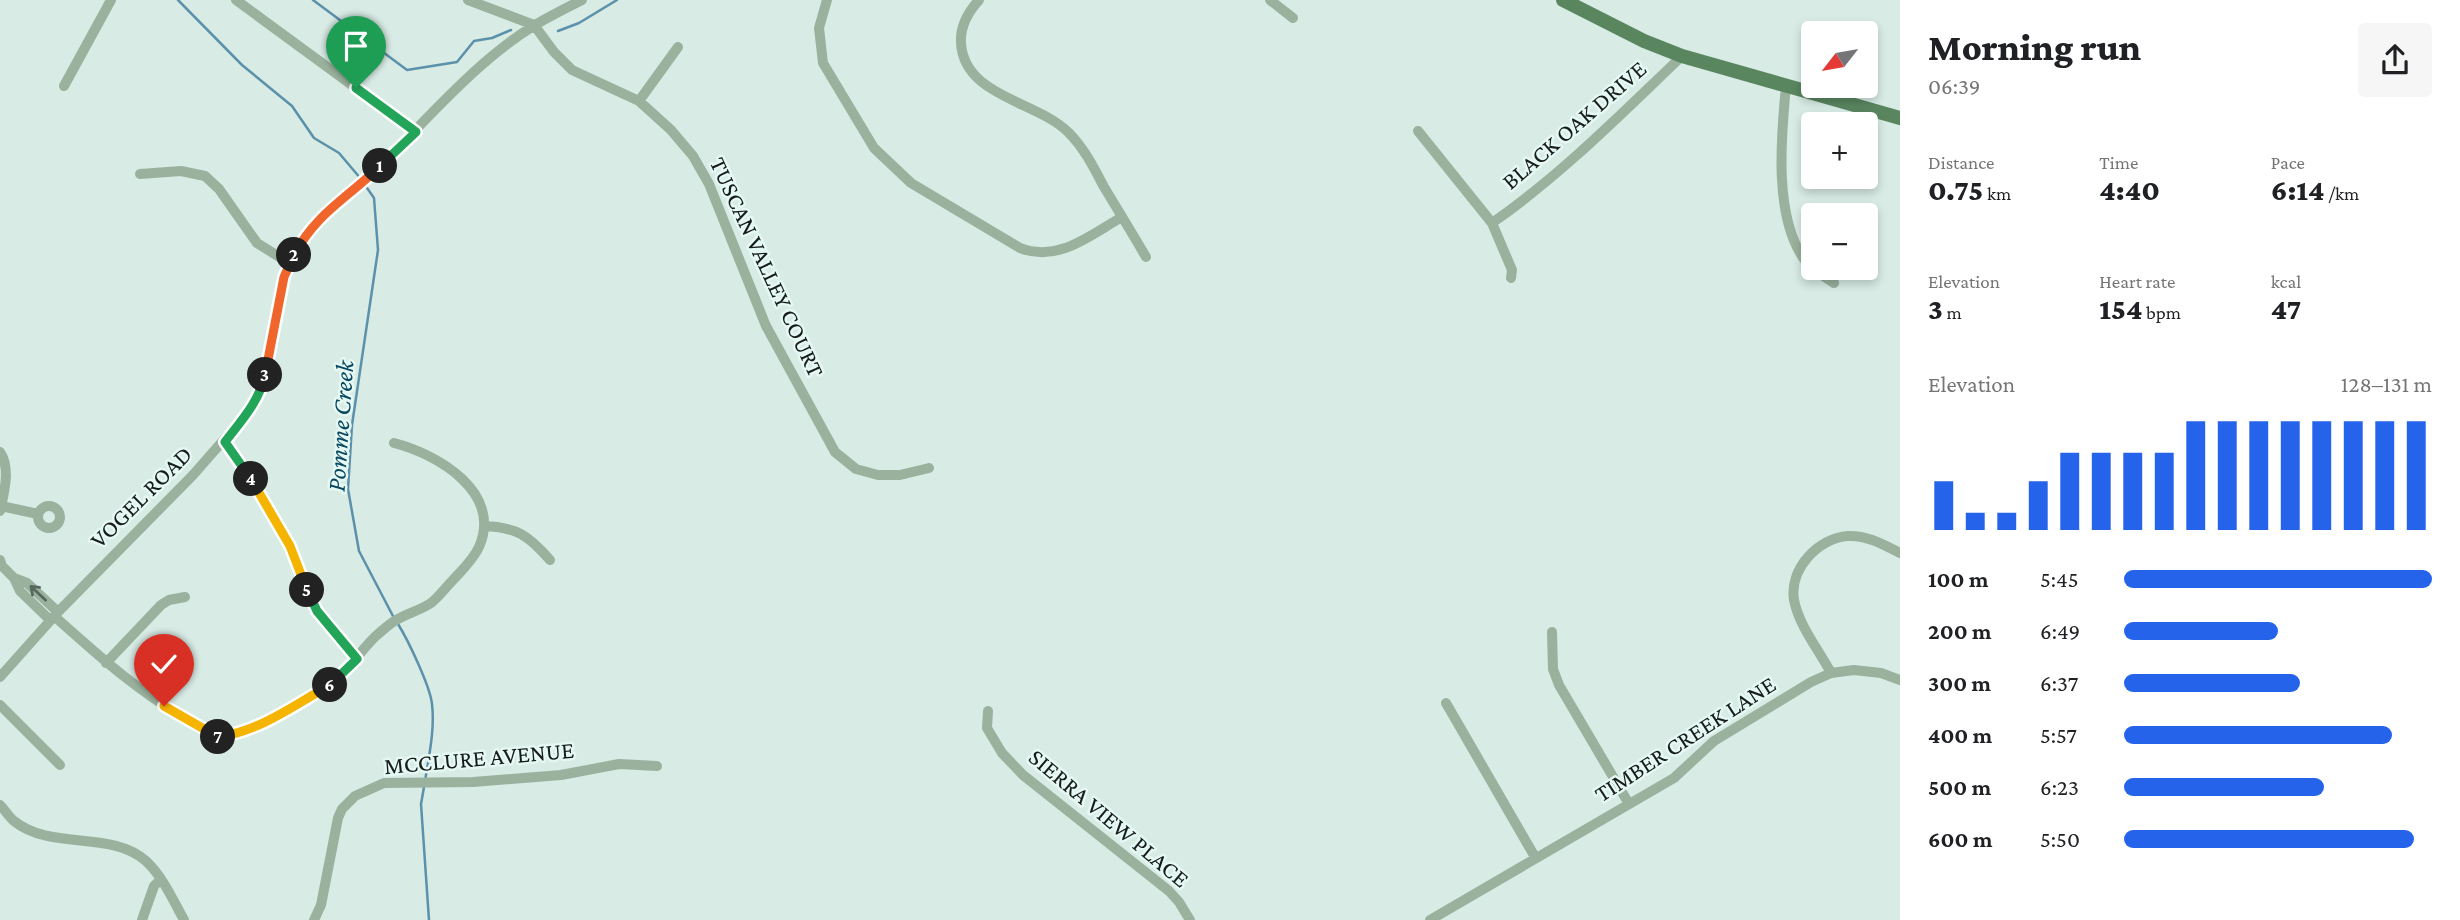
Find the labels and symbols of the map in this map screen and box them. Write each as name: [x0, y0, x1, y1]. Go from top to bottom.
pin: [326, 16, 386, 88]
north arrow: [1801, 21, 1878, 98]
street label: BLACK OAK DRIVE: [1496, 55, 1651, 195]
pin: 1: [362, 148, 398, 184]
street label: TUSCAN VALLEY COURT: [705, 153, 830, 381]
pin: 2: [276, 238, 312, 272]
pin: 3: [247, 358, 282, 392]
water label: Pomme Creek: [321, 358, 360, 493]
street label: VOGEL ROAD: [84, 440, 197, 553]
pin: 4: [233, 462, 268, 496]
pin: 5: [290, 572, 324, 608]
one-way arrow: [29, 584, 46, 601]
pin: [134, 634, 194, 706]
pin: 6: [312, 668, 348, 702]
street label: TIMBER CREEK LANE: [1589, 670, 1780, 807]
pin: 7: [200, 720, 235, 754]
street label: MCCLURE AVENUE: [383, 736, 575, 779]
street label: SIERRA VIEW PLACE: [1024, 743, 1195, 892]

